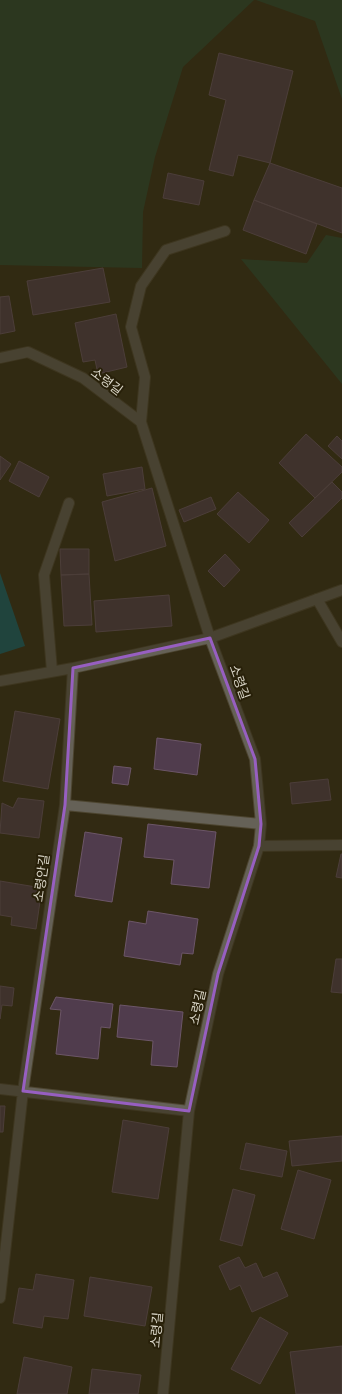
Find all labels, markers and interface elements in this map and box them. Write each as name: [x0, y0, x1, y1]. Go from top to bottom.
street label: 소령길: [88, 364, 126, 398]
street label: 소령길: [226, 662, 254, 702]
street label: 소령안길: [30, 853, 52, 903]
street label: 소령길: [185, 988, 209, 1026]
street label: 소령길: [146, 1311, 166, 1349]

